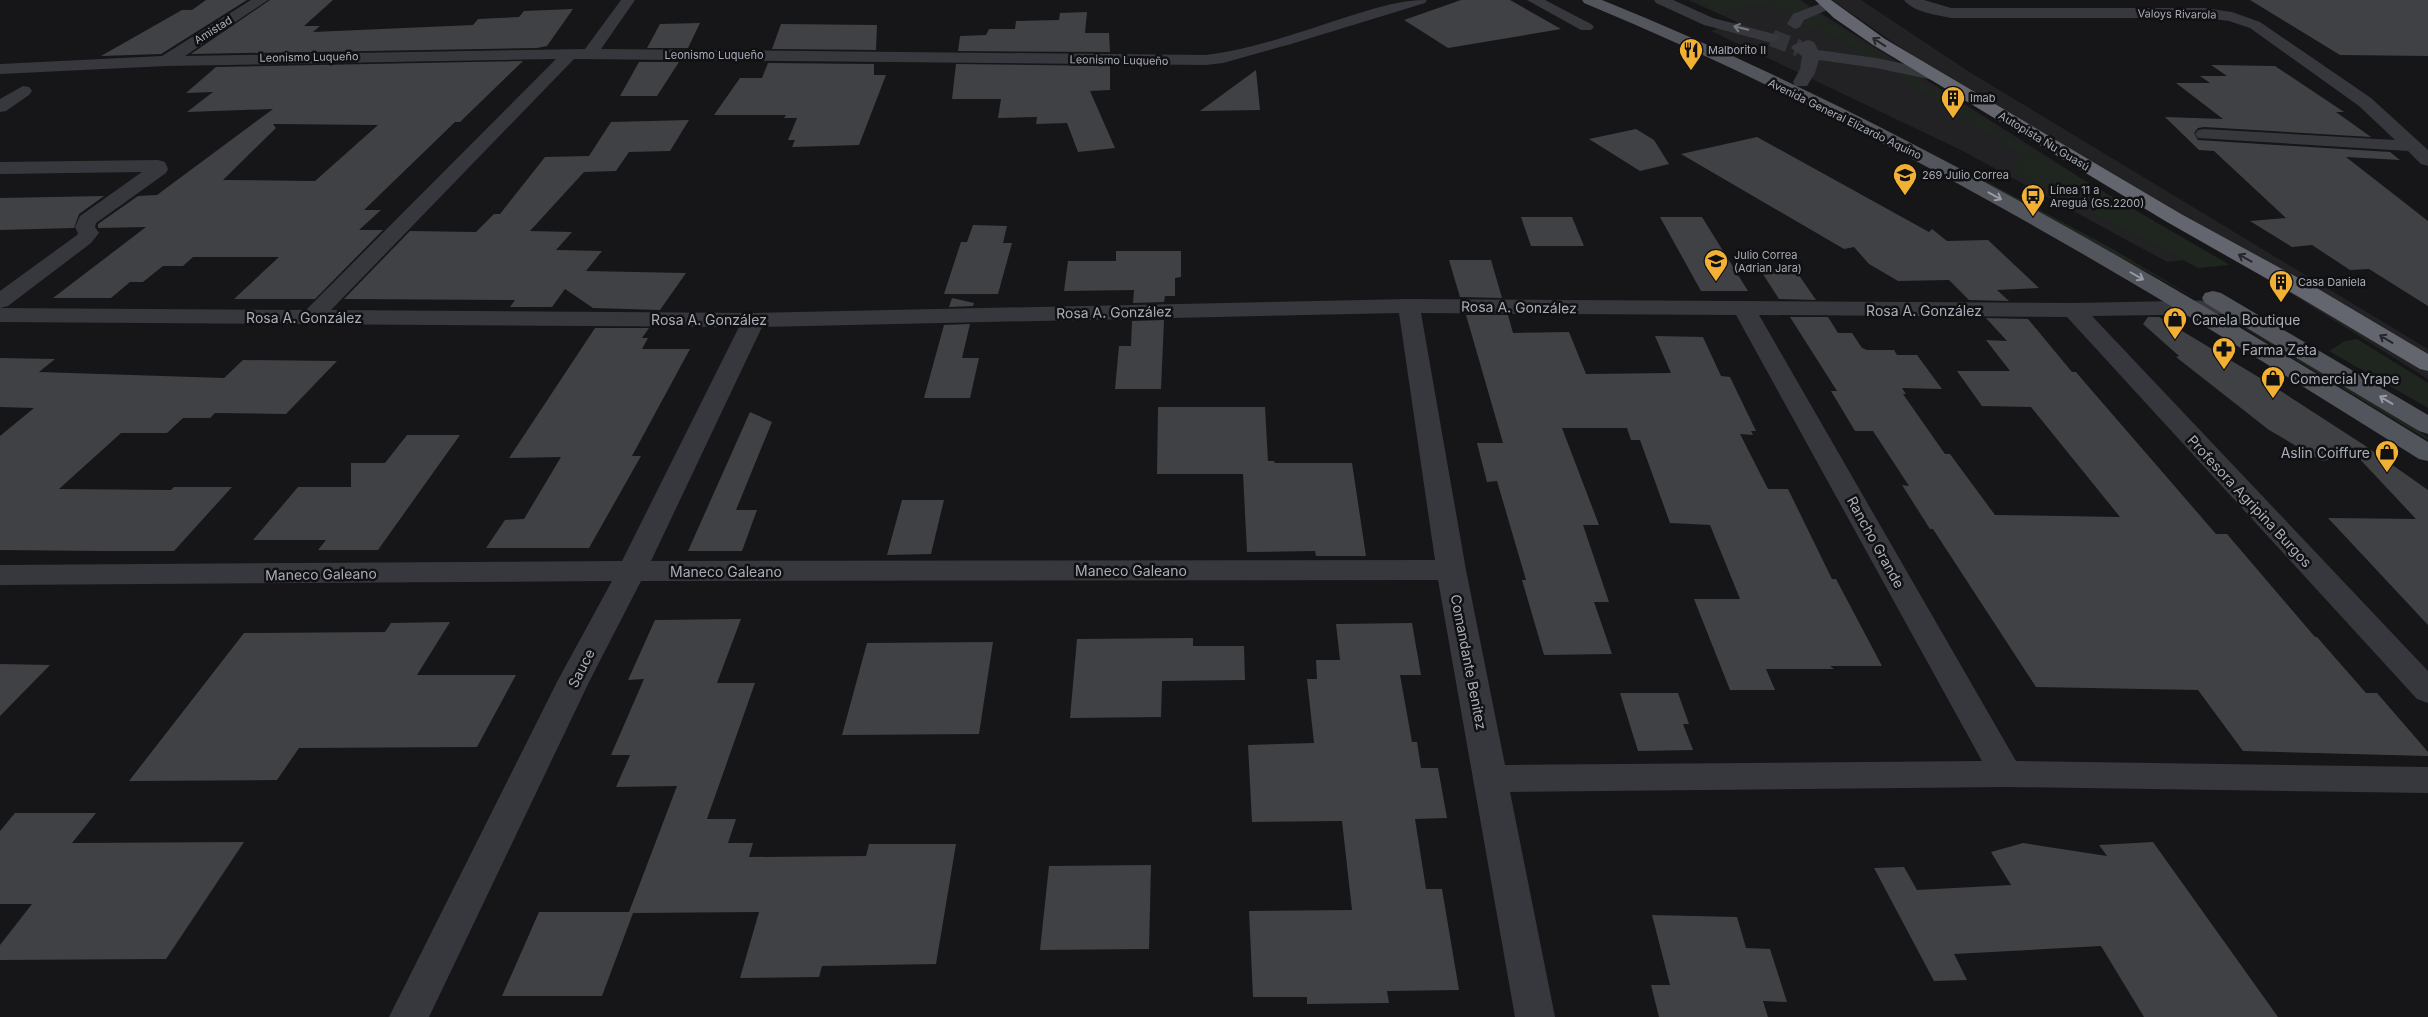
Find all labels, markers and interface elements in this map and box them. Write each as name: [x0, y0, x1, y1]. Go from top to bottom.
street label: Valoys Rivarola: [2137, 6, 2217, 22]
street label: Amistad: [191, 13, 235, 47]
one-way arrow: [1733, 23, 1749, 32]
restaurant icon: Malborito II: [1678, 37, 1704, 71]
one-way arrow: [1873, 37, 1887, 47]
place label: Malborito II: [1708, 43, 1766, 57]
street label: Leonismo Luqueño: [665, 48, 764, 62]
street label: Leonismo Luqueño: [259, 49, 359, 65]
street label: Leonismo Luqueño: [1069, 52, 1169, 68]
street label: Avenida General Elizardo Aquino: [1766, 76, 1924, 163]
building icon: Imab: [1940, 85, 1966, 119]
place label: Imab: [1970, 91, 1996, 105]
street label: Autopista Ñu Guasú: [1996, 108, 2092, 174]
school or university icon: 269 Julio Correa: [1892, 162, 1918, 196]
place label: 269 Julio Correa: [1922, 168, 2009, 182]
bus stop icon: Línea 11 a Areguá (GS.2200): [2020, 183, 2046, 217]
place label: Línea 11 a Areguá (GS.2200): [2050, 183, 2144, 210]
one-way arrow: [1987, 192, 2002, 201]
school or university icon: Julio Correa (Adrian Jara): [1703, 248, 1729, 282]
place label: Julio Correa (Adrian Jara): [1734, 248, 1802, 275]
one-way arrow: [2238, 253, 2253, 263]
building icon: Casa Daniela: [2268, 269, 2294, 303]
one-way arrow: [2129, 271, 2143, 281]
place label: Casa Daniela: [2298, 275, 2366, 289]
street label: Rosa A. González: [1461, 297, 1577, 317]
street label: Rosa A. González: [1056, 302, 1172, 322]
street label: Rosa A. González: [1866, 302, 1982, 319]
shop icon: Canela Boutique: [2162, 306, 2188, 340]
street label: Rosa A. González: [246, 309, 362, 326]
street label: Rosa A. González: [651, 311, 767, 328]
place label: Canela Boutique: [2192, 311, 2301, 328]
one-way arrow: [2380, 334, 2394, 344]
pharmacy icon: Farma Zeta: [2211, 336, 2237, 370]
place label: Farma Zeta: [2242, 341, 2317, 358]
shop icon: Comercial Yrape: [2260, 365, 2286, 399]
place label: Comercial Yrape: [2290, 370, 2399, 387]
one-way arrow: [2380, 395, 2394, 405]
street label: Profesora Agripina Burgos: [2184, 432, 2316, 570]
shop icon: Aslin Coiffure: [2374, 439, 2400, 473]
place label: Aslin Coiffure: [2281, 444, 2370, 461]
street label: Rancho Grande: [1844, 493, 1908, 591]
street label: Maneco Galeano: [1075, 562, 1187, 579]
street label: Maneco Galeano: [670, 563, 782, 580]
street label: Maneco Galeano: [265, 565, 377, 583]
street label: Comandante Benitez: [1448, 593, 1490, 731]
street label: Sauce: [564, 646, 598, 690]

